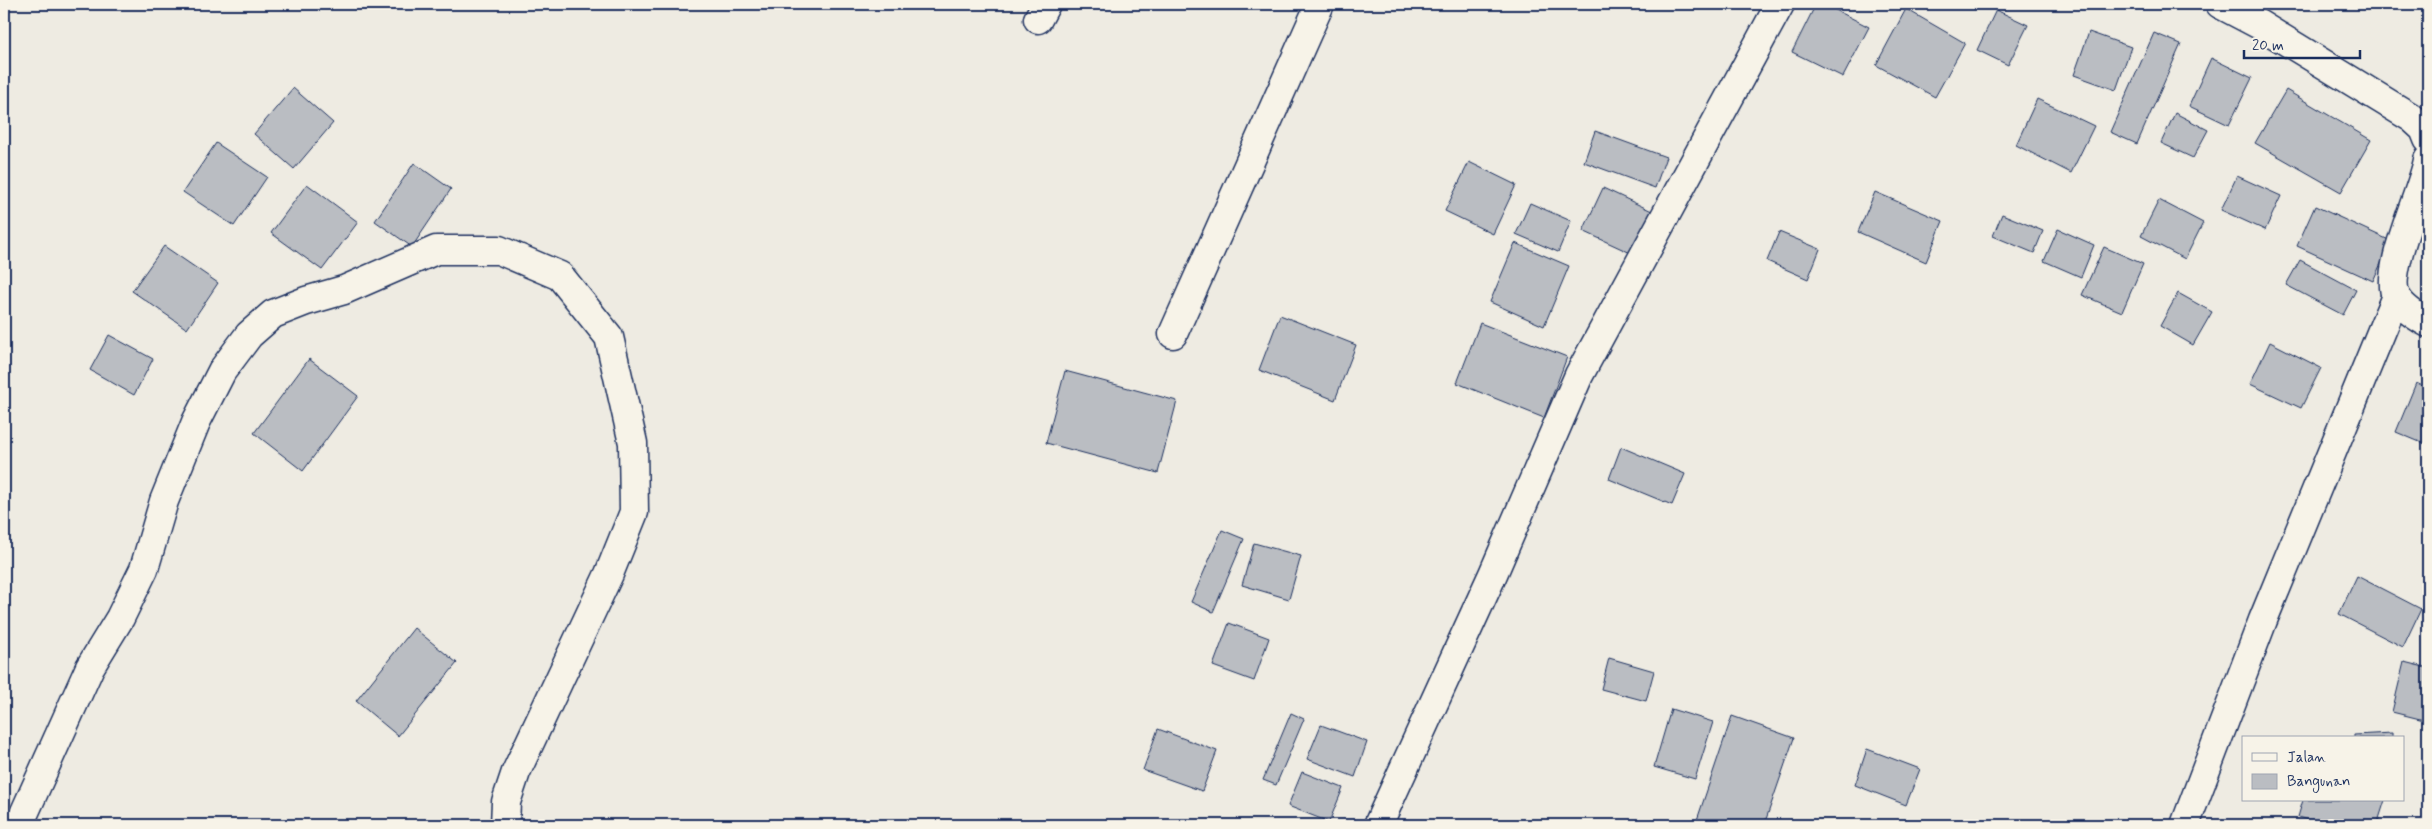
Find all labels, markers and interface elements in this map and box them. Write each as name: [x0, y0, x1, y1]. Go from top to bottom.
scale bar: [2244, 28, 2361, 60]
text: 20 m: [2252, 36, 2284, 56]
legend: [2242, 736, 2404, 802]
text: Jalan: [2287, 748, 2326, 768]
text: Bangunan: [2287, 772, 2350, 793]

